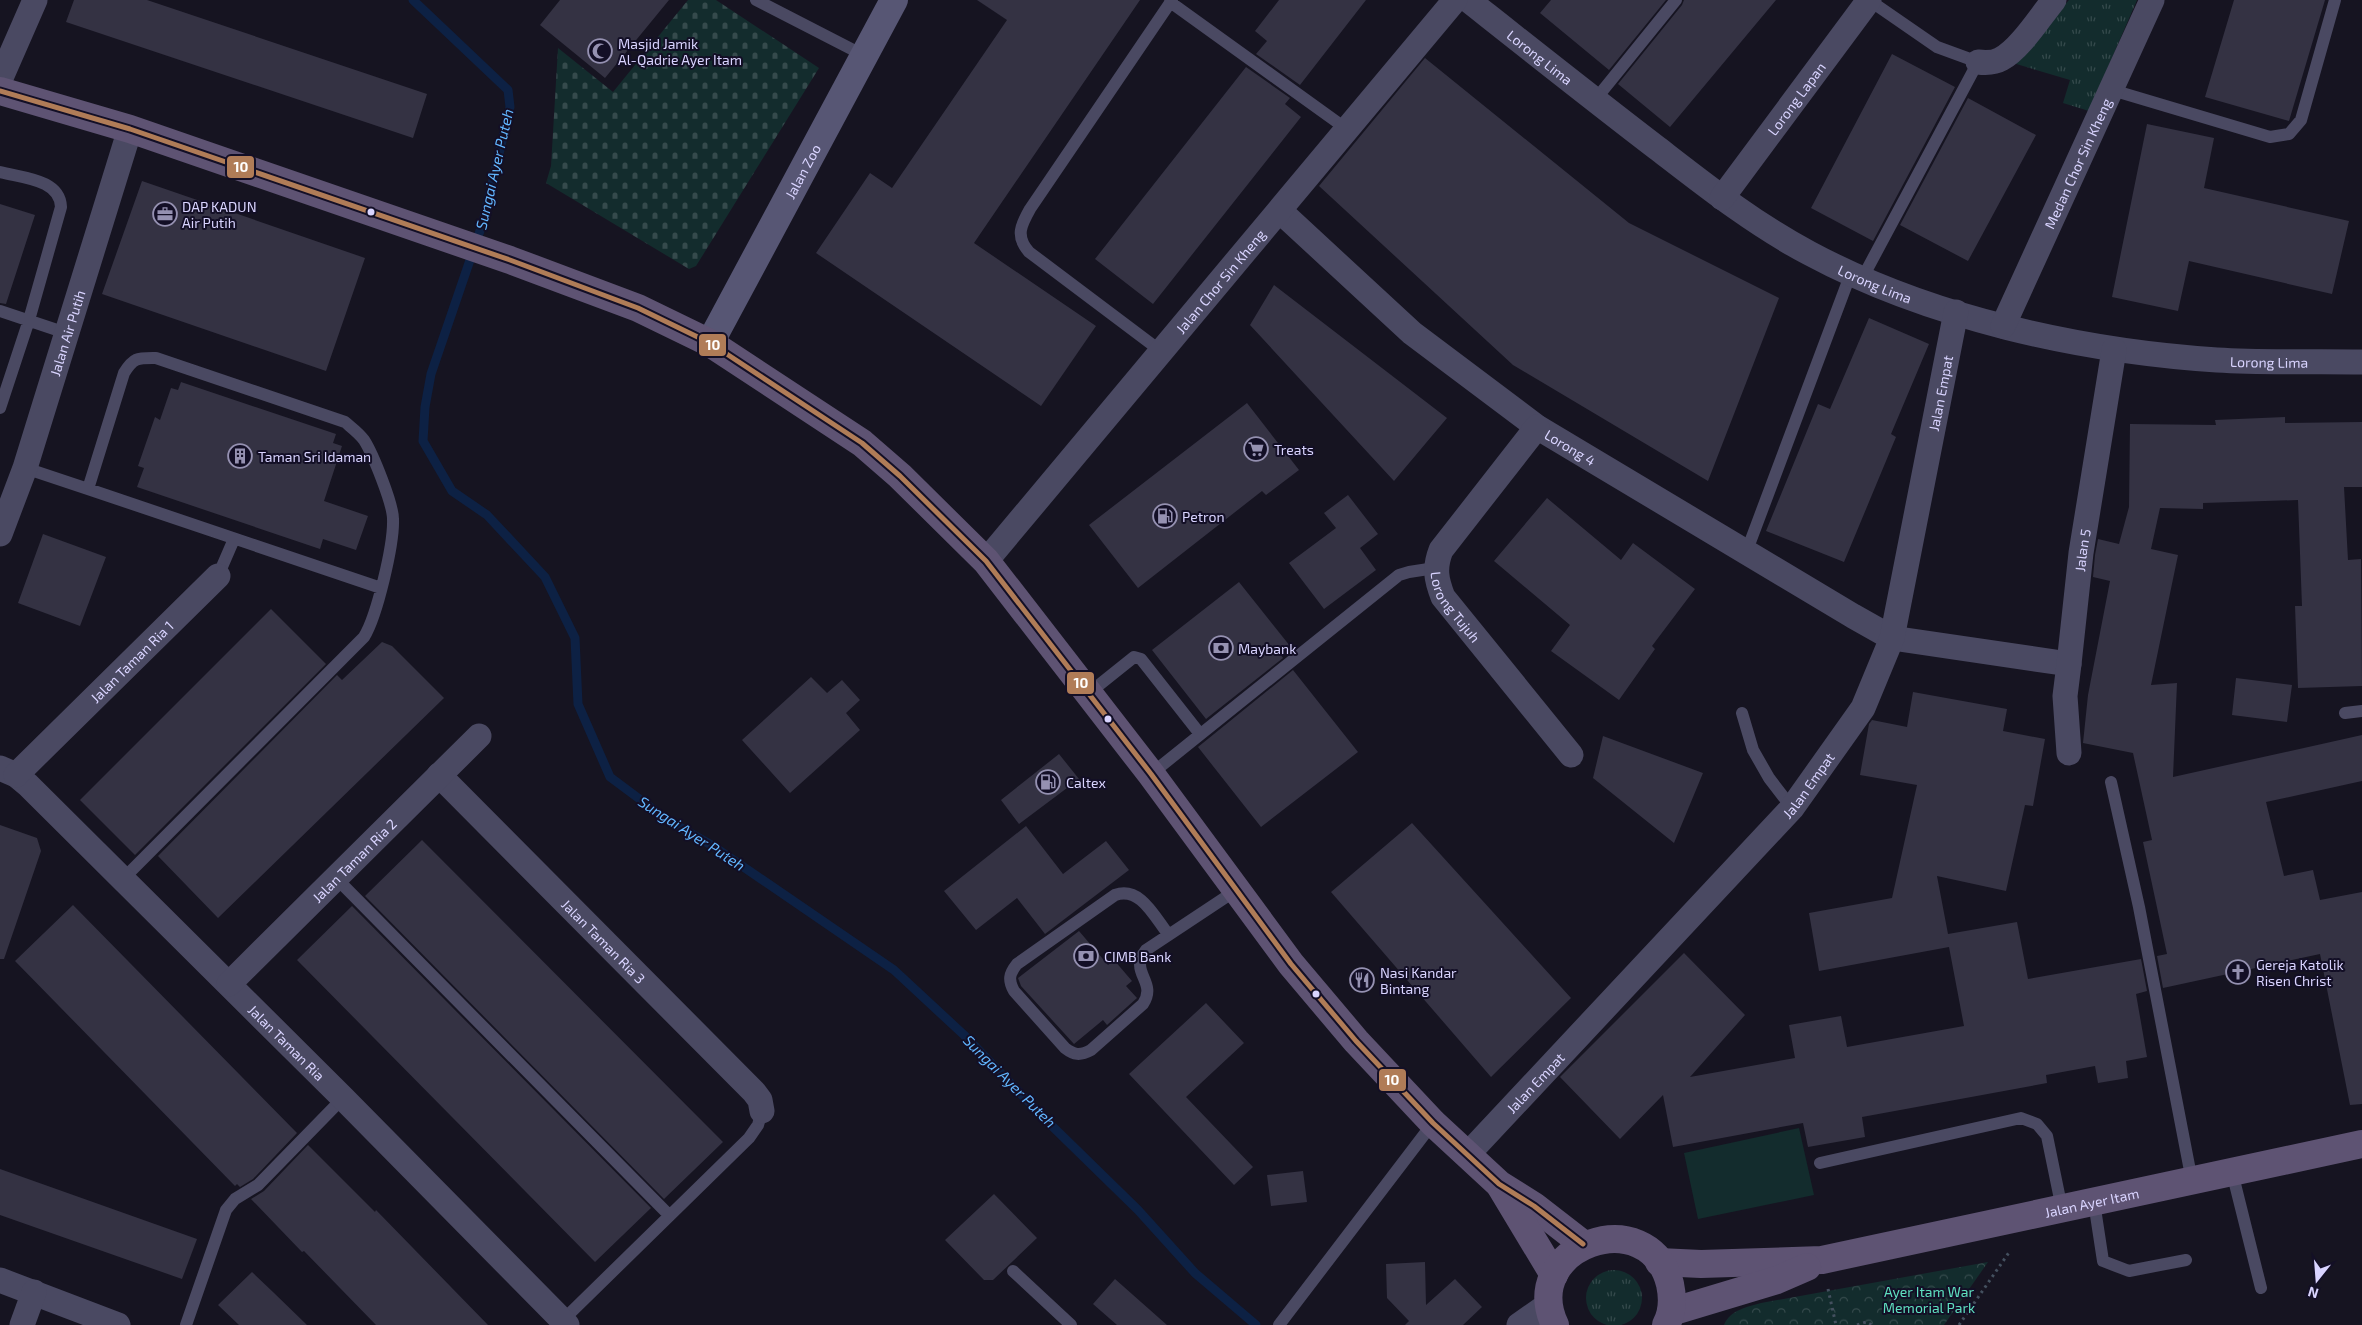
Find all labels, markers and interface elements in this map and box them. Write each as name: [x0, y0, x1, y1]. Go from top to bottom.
street label: Lorong Lima: [1504, 26, 1576, 88]
place label: Masjid Jamik Al-Qadrie Ayer Itam: [618, 35, 742, 68]
mosque icon: Masjid Jamik Al-Qadrie Ayer Itam: [587, 38, 613, 64]
street label: Lorong Lapan: [1763, 59, 1829, 138]
street label: Medan Chor Sin Kheng: [2040, 95, 2115, 231]
water label: Sungai Ayer Puteh: [471, 107, 518, 231]
street label: Jalan Zoo: [781, 141, 824, 201]
line badge: 10: [226, 155, 255, 179]
text: 10: [234, 158, 249, 175]
place label: DAP KADUN Air Putih: [182, 198, 257, 231]
office icon: DAP KADUN Air Putih: [152, 201, 178, 227]
unlabelled marker: [366, 207, 376, 217]
street label: Jalan Chor Sin Kheng: [1172, 225, 1269, 337]
street label: Lorong Lima: [1835, 261, 1914, 306]
street label: Jalan Air Putih: [46, 288, 88, 378]
line badge: 10: [698, 333, 727, 357]
text: 10: [706, 336, 721, 353]
street label: Lorong Lima: [2230, 352, 2308, 370]
street label: Jalan Empat: [1924, 354, 1956, 432]
street label: Lorong 4: [1542, 425, 1599, 469]
supermarket icon: Treats: [1243, 436, 1269, 462]
place label: Treats: [1274, 441, 1314, 458]
building icon: Taman Sri Idaman: [227, 443, 253, 469]
place label: Taman Sri Idaman: [258, 448, 371, 465]
fuel station icon: Petron: [1152, 503, 1178, 529]
place label: Petron: [1182, 508, 1225, 525]
street label: Jalan 5: [2071, 527, 2093, 572]
street label: Lorong Tujuh: [1428, 571, 1484, 645]
street label: Jalan Taman Ria 1: [86, 617, 176, 706]
bank icon: Maybank: [1208, 635, 1234, 661]
place label: Maybank: [1238, 640, 1296, 657]
line badge: 10: [1066, 671, 1095, 695]
text: 10: [1074, 674, 1089, 691]
unlabelled marker: [1103, 714, 1113, 724]
street label: Jalan Empat: [1779, 749, 1837, 821]
fuel station icon: Caltex: [1035, 769, 1061, 795]
place label: Caltex: [1066, 774, 1107, 791]
water label: Sungai Ayer Puteh: [635, 792, 749, 875]
street label: Jalan Taman Ria 2: [308, 815, 400, 905]
street label: Jalan Taman Ria 3: [559, 895, 649, 987]
bank icon: CIMB Bank: [1073, 943, 1099, 969]
place label: CIMB Bank: [1104, 948, 1171, 965]
place label: Gereja Katolik Risen Christ: [2256, 956, 2344, 989]
church icon: Gereja Katolik Risen Christ: [2225, 959, 2251, 985]
place label: Nasi Kandar Bintang: [1380, 964, 1457, 997]
restaurant icon: Nasi Kandar Bintang: [1349, 967, 1375, 993]
unlabelled marker: [1311, 989, 1321, 999]
street label: Jalan Taman Ria: [245, 1001, 329, 1084]
water label: Sungai Ayer Puteh: [959, 1031, 1060, 1132]
street label: Jalan Empat: [1503, 1049, 1567, 1116]
line badge: 10: [1378, 1068, 1407, 1092]
text: 10: [1385, 1071, 1400, 1088]
street label: Jalan Ayer Itam: [2043, 1184, 2140, 1220]
north arrow: [2292, 1255, 2342, 1305]
park label: Ayer Itam War Memorial Park: [1883, 1283, 1975, 1316]
text: N: [2306, 1283, 2320, 1303]

